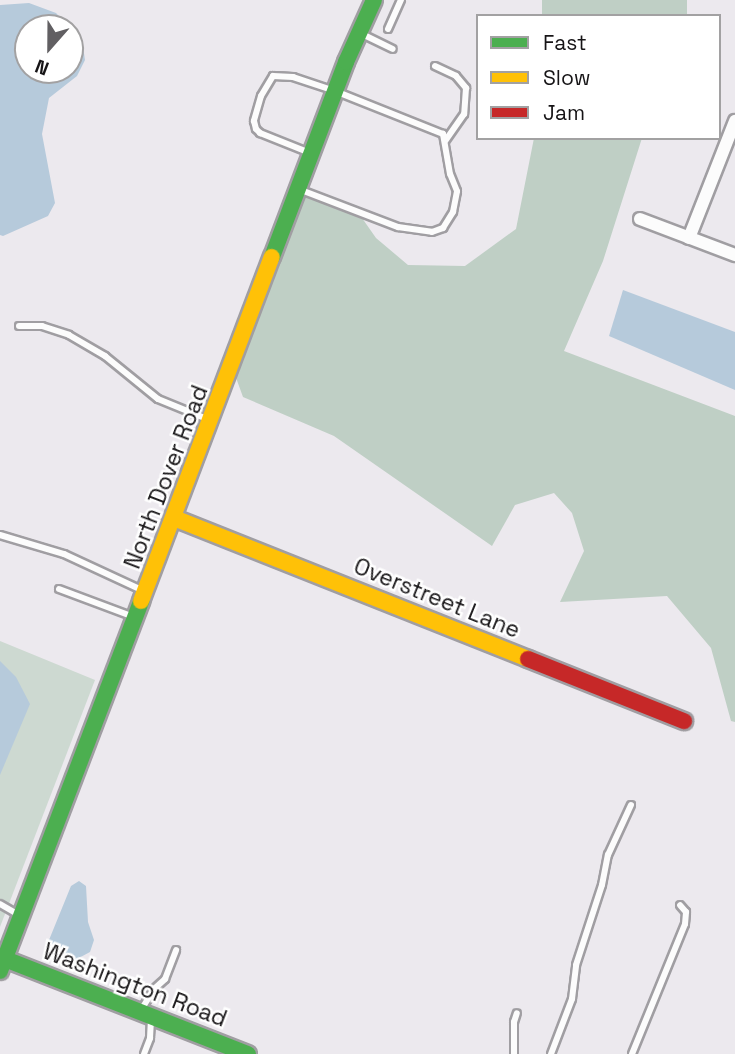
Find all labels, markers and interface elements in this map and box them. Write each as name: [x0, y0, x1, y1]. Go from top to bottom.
north arrow: [14, 14, 84, 84]
legend: [476, 14, 721, 140]
text: Fast: [543, 29, 587, 56]
text: N: [32, 53, 52, 81]
text: Slow: [543, 64, 591, 91]
text: Jam: [543, 99, 585, 126]
street label: North Dover Road: [118, 381, 214, 573]
street label: Overstreet Lane: [350, 552, 524, 644]
street label: Washington Road: [39, 937, 231, 1033]

